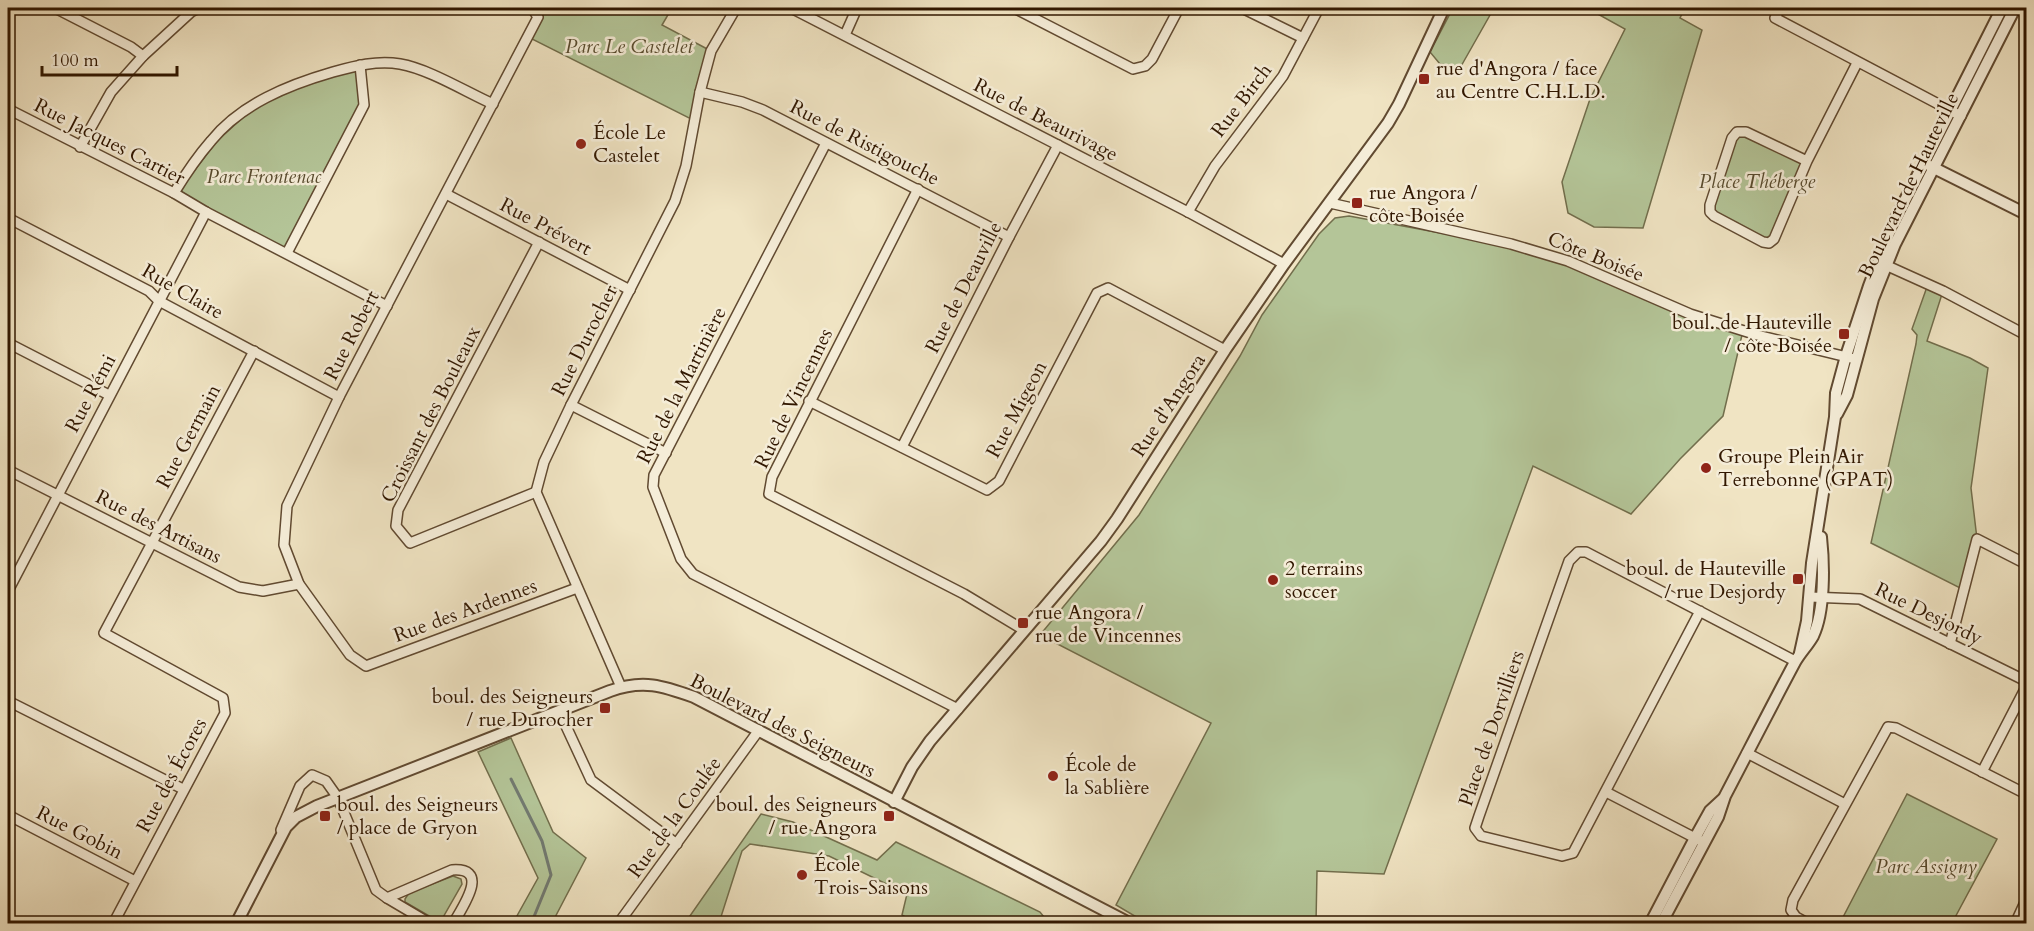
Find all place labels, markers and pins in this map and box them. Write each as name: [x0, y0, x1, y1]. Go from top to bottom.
place label: rue d'Angora / face au Centre C.H.L.D.: [1436, 55, 1605, 105]
marker: rue d'Angora / face au Centre C.H.L.D.: [1417, 72, 1431, 86]
place label: École Le Castelet: [593, 119, 666, 169]
marker: École Le Castelet: [574, 137, 588, 151]
place label: rue Angora / côte Boisée: [1369, 179, 1478, 229]
marker: rue Angora / côte Boisée: [1350, 196, 1364, 210]
place label: boul. de Hauteville / côte Boisée: [1672, 309, 1832, 359]
marker: boul. de Hauteville / côte Boisée: [1837, 327, 1851, 341]
place label: Groupe Plein Air Terrebonne (GPAT): [1718, 443, 1893, 493]
marker: Groupe Plein Air Terrebonne (GPAT): [1699, 461, 1713, 475]
place label: 2 terrains soccer: [1285, 555, 1363, 605]
place label: boul. de Hauteville / rue Desjordy: [1626, 555, 1786, 605]
marker: boul. de Hauteville / rue Desjordy: [1791, 572, 1805, 586]
marker: 2 terrains soccer: [1266, 573, 1280, 587]
place label: rue Angora / rue de Vincennes: [1035, 599, 1181, 649]
marker: rue Angora / rue de Vincennes: [1016, 616, 1030, 630]
place label: boul. des Seigneurs / rue Durocher: [432, 683, 594, 733]
marker: boul. des Seigneurs / rue Durocher: [598, 701, 612, 715]
place label: École de la Sablière: [1065, 751, 1150, 801]
marker: École de la Sablière: [1046, 769, 1060, 783]
place label: boul. des Seigneurs / place de Gryon: [337, 791, 498, 841]
place label: boul. des Seigneurs / rue Angora: [716, 791, 877, 841]
marker: boul. des Seigneurs / place de Gryon: [318, 809, 332, 823]
marker: boul. des Seigneurs / rue Angora: [882, 809, 896, 823]
place label: École Trois-Saisons: [814, 851, 928, 901]
marker: École Trois-Saisons: [795, 868, 809, 882]

